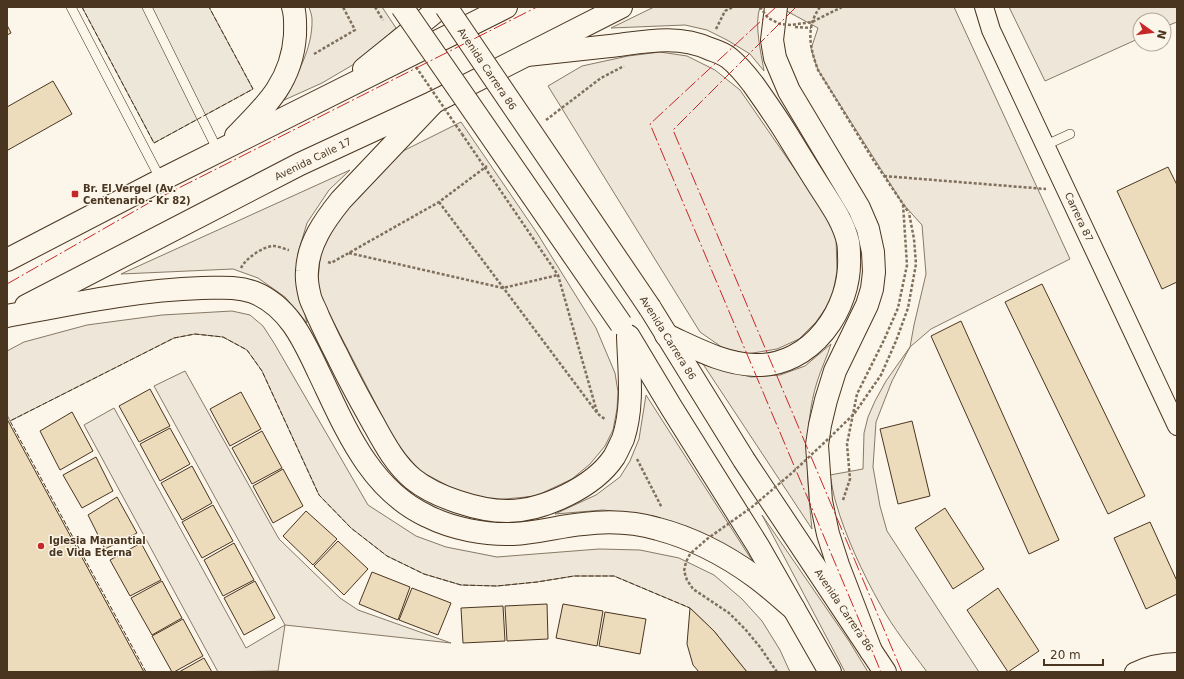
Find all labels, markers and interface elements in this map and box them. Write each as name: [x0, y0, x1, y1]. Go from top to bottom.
north arrow: [1132, 12, 1172, 52]
street label: Avenida Carrera 86: [456, 26, 518, 112]
text: N: [1154, 28, 1169, 40]
street label: Avenida Calle 17: [273, 136, 353, 182]
place label: Br. El Vergel (Av. Centenario - Kr 82): [83, 183, 191, 206]
marker: Br. El Vergel (Av. Centenario - Kr 82): [70, 189, 80, 199]
street label: Carrera 87: [1063, 191, 1095, 243]
street label: Avenida Carrera 86: [638, 294, 698, 382]
place label: Iglesia Manantial de Vida Eterna: [49, 535, 146, 558]
marker: Iglesia Manantial de Vida Eterna: [36, 541, 46, 551]
street label: Avenida Carrera 86: [813, 567, 875, 653]
scale bar: [1044, 641, 1103, 667]
text: 20 m: [1050, 648, 1081, 662]

